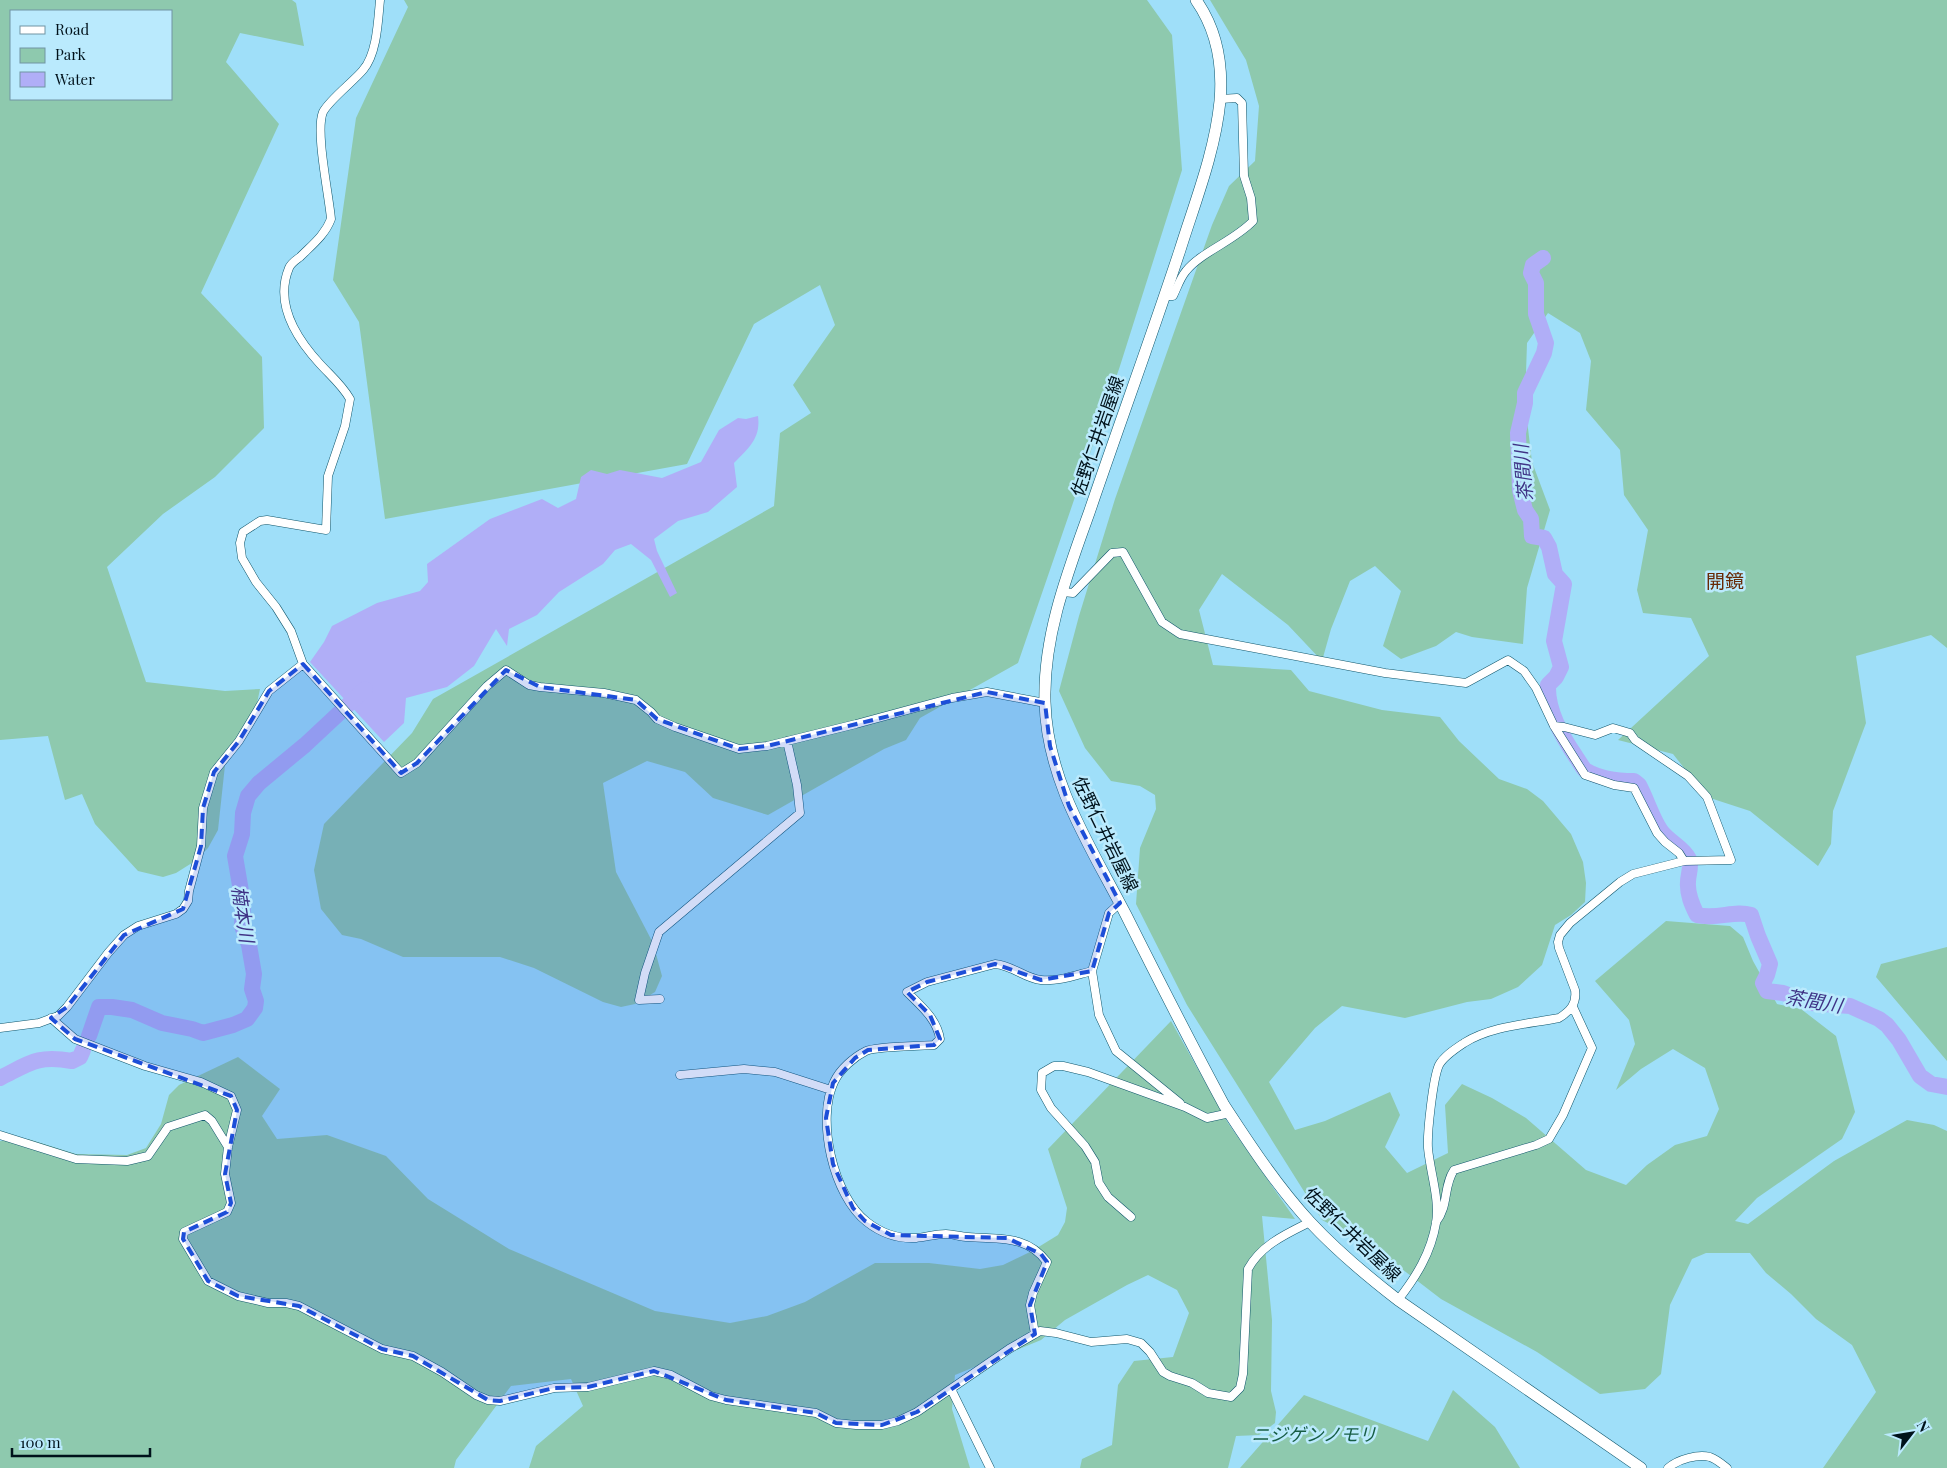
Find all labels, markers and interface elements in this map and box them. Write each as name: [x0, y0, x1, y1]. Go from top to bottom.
legend: [10, 10, 172, 100]
text: Road: [55, 19, 89, 39]
text: Park: [55, 44, 87, 64]
text: Water: [54, 69, 95, 89]
street label: 佐野仁井岩屋線: [1065, 373, 1129, 499]
water label: 茶間川: [1506, 441, 1537, 503]
district label: 開鏡: [1706, 567, 1744, 593]
street label: 佐野仁井岩屋線: [1068, 772, 1144, 896]
water label: 楠本川: [227, 884, 262, 946]
water label: 茶間川: [1784, 982, 1846, 1018]
street label: 佐野仁井岩屋線: [1299, 1182, 1407, 1286]
north arrow: [1887, 1408, 1937, 1458]
text: N: [1913, 1417, 1934, 1435]
park label: ニジゲンノモリ: [1251, 1422, 1377, 1446]
scale bar: [12, 1426, 150, 1458]
text: 100 m: [20, 1432, 61, 1452]

